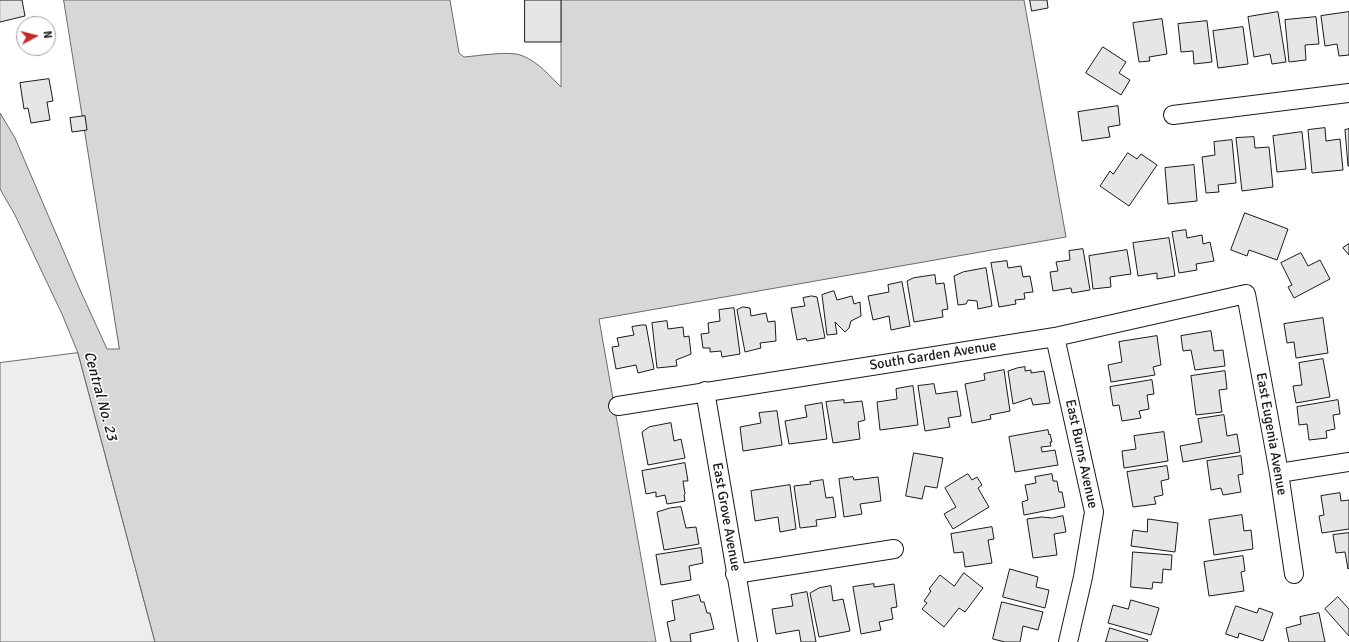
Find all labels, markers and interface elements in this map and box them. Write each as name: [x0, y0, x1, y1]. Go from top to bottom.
north arrow: [16, 16, 56, 56]
text: N: [40, 30, 54, 39]
street label: South Garden Avenue: [868, 338, 998, 374]
water label: Central No. 23: [79, 349, 121, 443]
street label: East Eugenia Avenue: [1252, 371, 1290, 497]
street label: East Burns Avenue: [1061, 398, 1101, 510]
street label: East Grove Avenue: [708, 461, 744, 573]

